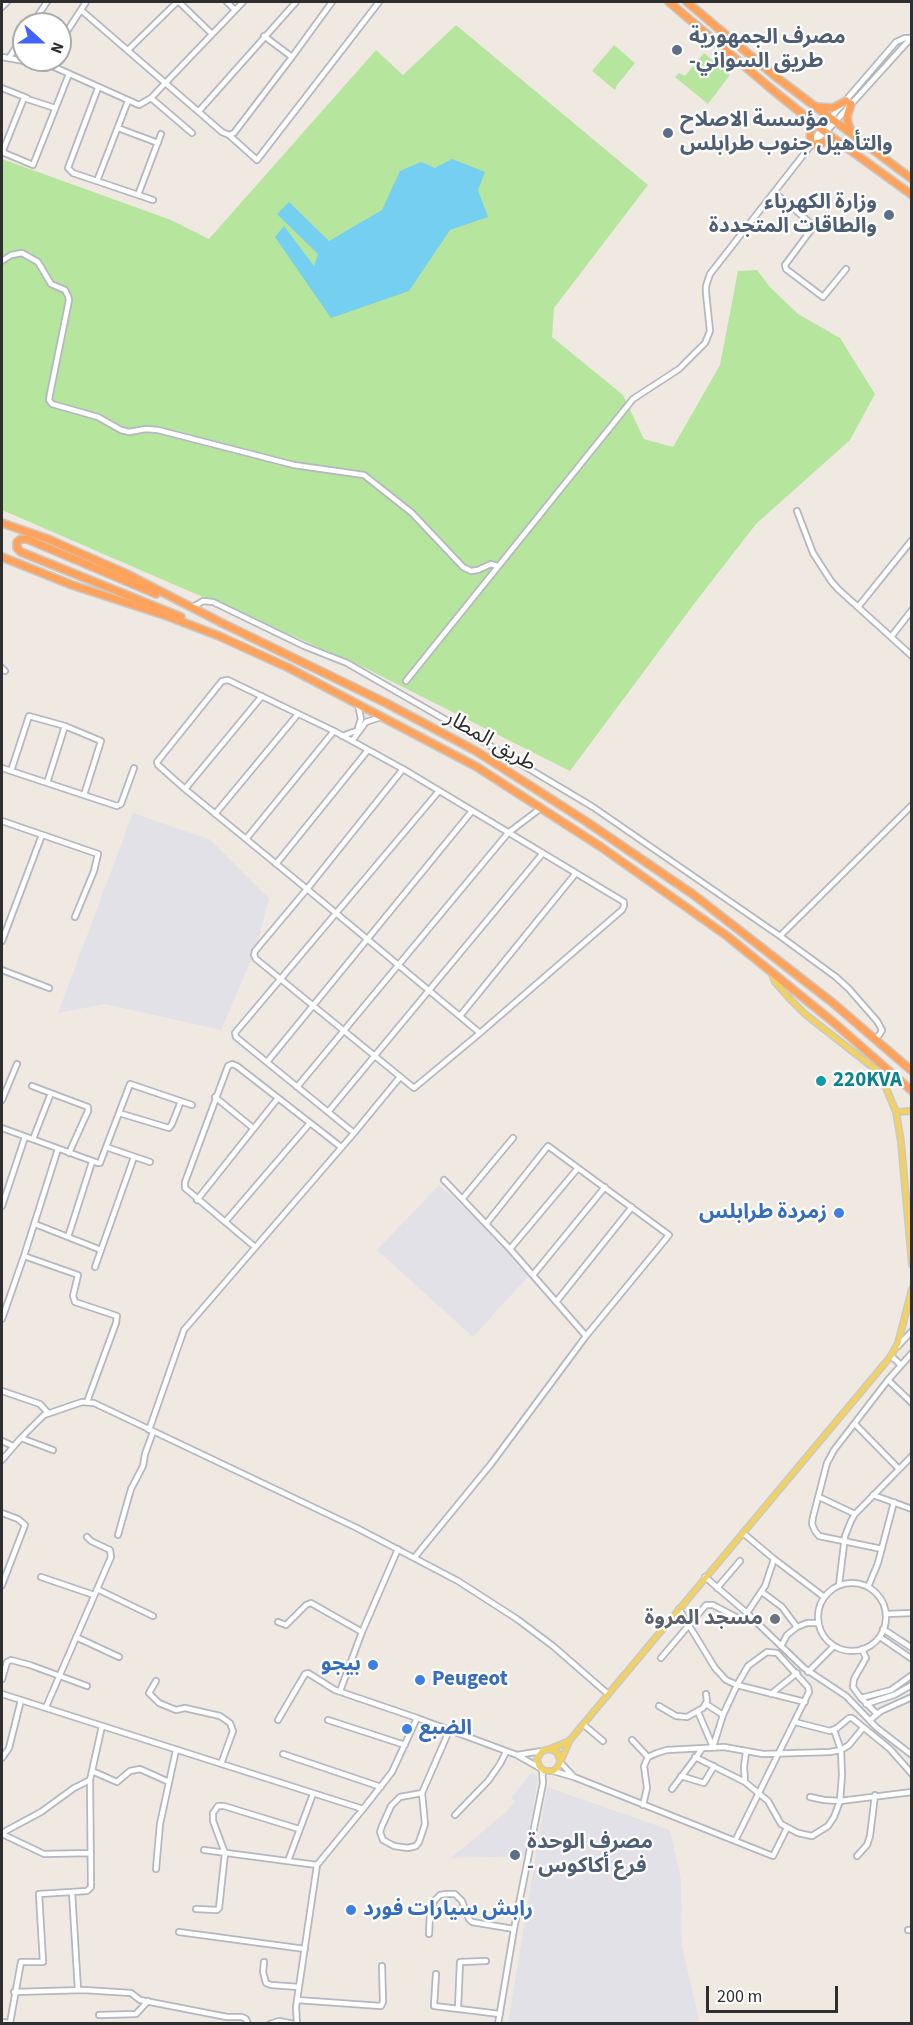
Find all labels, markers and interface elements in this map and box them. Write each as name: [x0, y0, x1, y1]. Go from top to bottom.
north arrow: [12, 12, 72, 72]
place label: مصرف الجمهورية -طريق السواني: [689, 25, 846, 75]
text: N: [45, 39, 69, 57]
marker: مصرف الجمهورية -طريق السواني: [670, 43, 684, 57]
place label: مؤسسة الاصلاح والتأهيل جنوب طرابلس: [680, 108, 893, 158]
marker: مؤسسة الاصلاح والتأهيل جنوب طرابلس: [661, 126, 675, 140]
place label: وزارة الكهرباء والطاقات المتجددة: [709, 190, 877, 240]
marker: وزارة الكهرباء والطاقات المتجددة: [882, 208, 896, 222]
street label: طريق المطار: [440, 706, 540, 778]
place label: 220KVA: [833, 1068, 902, 1094]
marker: 220KVA: [814, 1074, 828, 1088]
place label: زمردة طرابلس: [699, 1200, 827, 1226]
marker: زمردة طرابلس: [832, 1206, 846, 1220]
place label: مسجد المروة: [645, 1606, 763, 1632]
marker: مسجد المروة: [768, 1612, 782, 1626]
place label: بيجو: [321, 1652, 361, 1678]
marker: بيجو: [366, 1658, 380, 1672]
place label: Peugeot: [432, 1667, 508, 1693]
marker: Peugeot: [413, 1673, 427, 1687]
place label: الضبع: [419, 1716, 472, 1742]
marker: الضبع: [400, 1722, 414, 1736]
place label: مصرف الوحدة - فرع أكاكوس: [527, 1830, 653, 1880]
marker: مصرف الوحدة - فرع أكاكوس: [508, 1848, 522, 1862]
place label: رابش سيارات فورد: [363, 1897, 533, 1923]
marker: رابش سيارات فورد: [344, 1903, 358, 1917]
scale bar: [709, 1974, 841, 2012]
text: 200 m: [717, 1984, 762, 2009]

